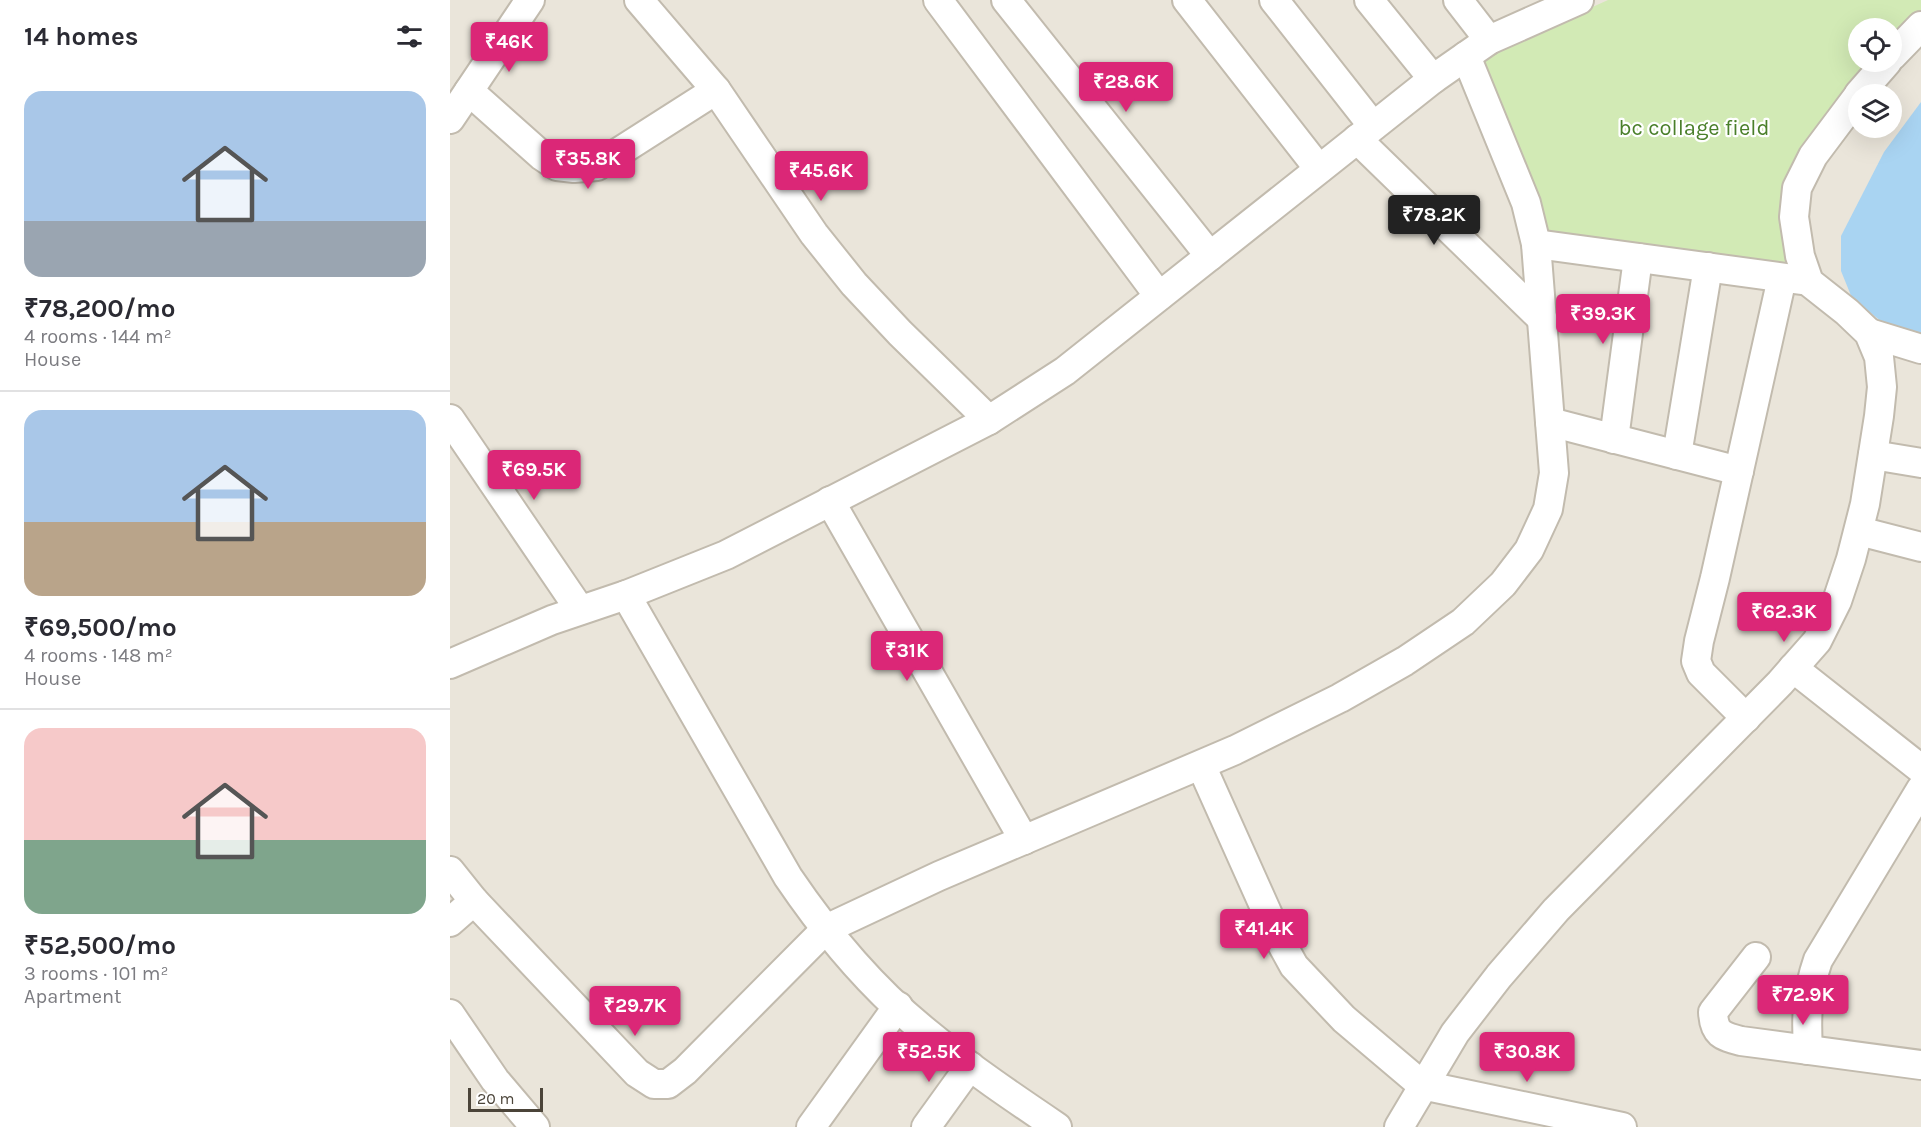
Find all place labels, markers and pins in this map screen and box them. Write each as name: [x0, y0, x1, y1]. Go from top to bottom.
pin: ₹46K: [473, 22, 545, 73]
pin: ₹28.6K: [1077, 62, 1175, 113]
pin: ₹35.8K: [539, 139, 637, 190]
pin: ₹45.6K: [772, 151, 870, 202]
pin: ₹78.2K: [1385, 195, 1483, 246]
pin: ₹39.3K: [1554, 294, 1652, 345]
pin: ₹69.5K: [485, 450, 583, 501]
pin: ₹62.3K: [1735, 592, 1833, 643]
pin: ₹31K: [871, 631, 943, 682]
pin: ₹41.4K: [1215, 909, 1313, 960]
pin: ₹72.9K: [1754, 975, 1852, 1026]
pin: ₹29.7K: [586, 986, 684, 1037]
pin: ₹52.5K: [880, 1032, 978, 1083]
pin: ₹30.8K: [1478, 1032, 1576, 1083]

